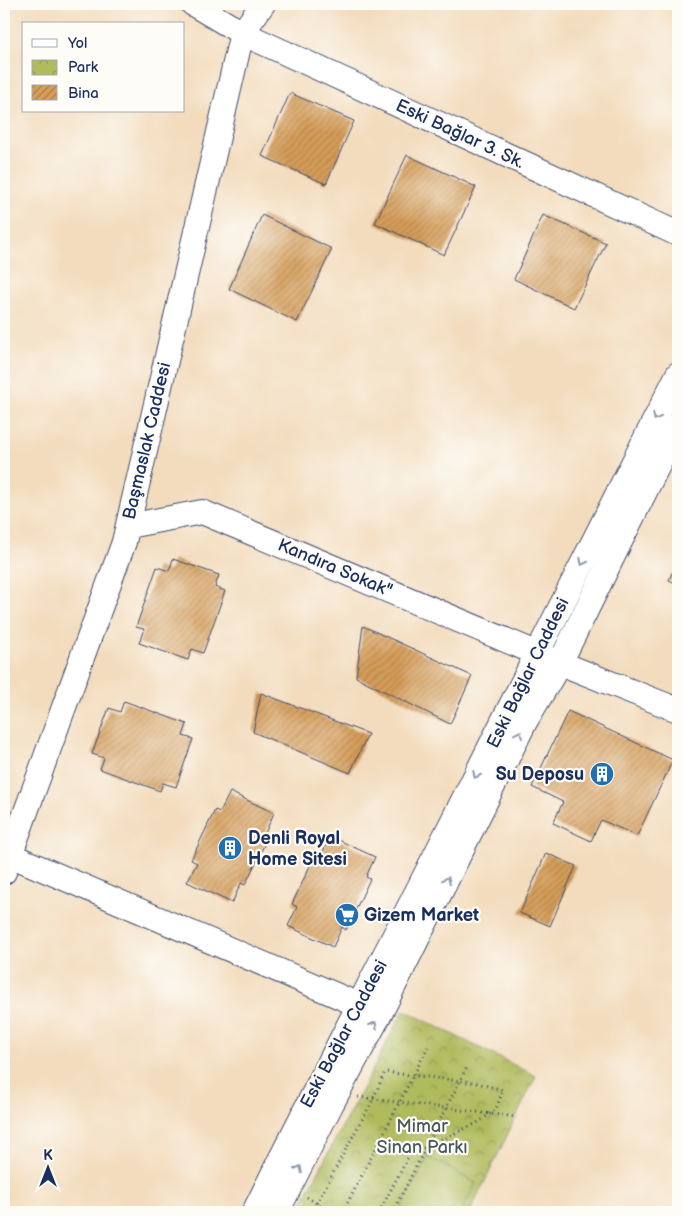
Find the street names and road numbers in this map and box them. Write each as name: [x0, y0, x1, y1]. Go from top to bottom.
street label: Eski Bağlar 3. Sk.: [392, 95, 528, 173]
street label: Başmaslak Caddesi: [119, 360, 175, 522]
street label: Kandıra Sokak": [275, 534, 395, 602]
street label: Eski Bağlar Caddesi: [483, 595, 573, 751]
street label: Eski Bağlar Caddesi: [296, 956, 392, 1112]

